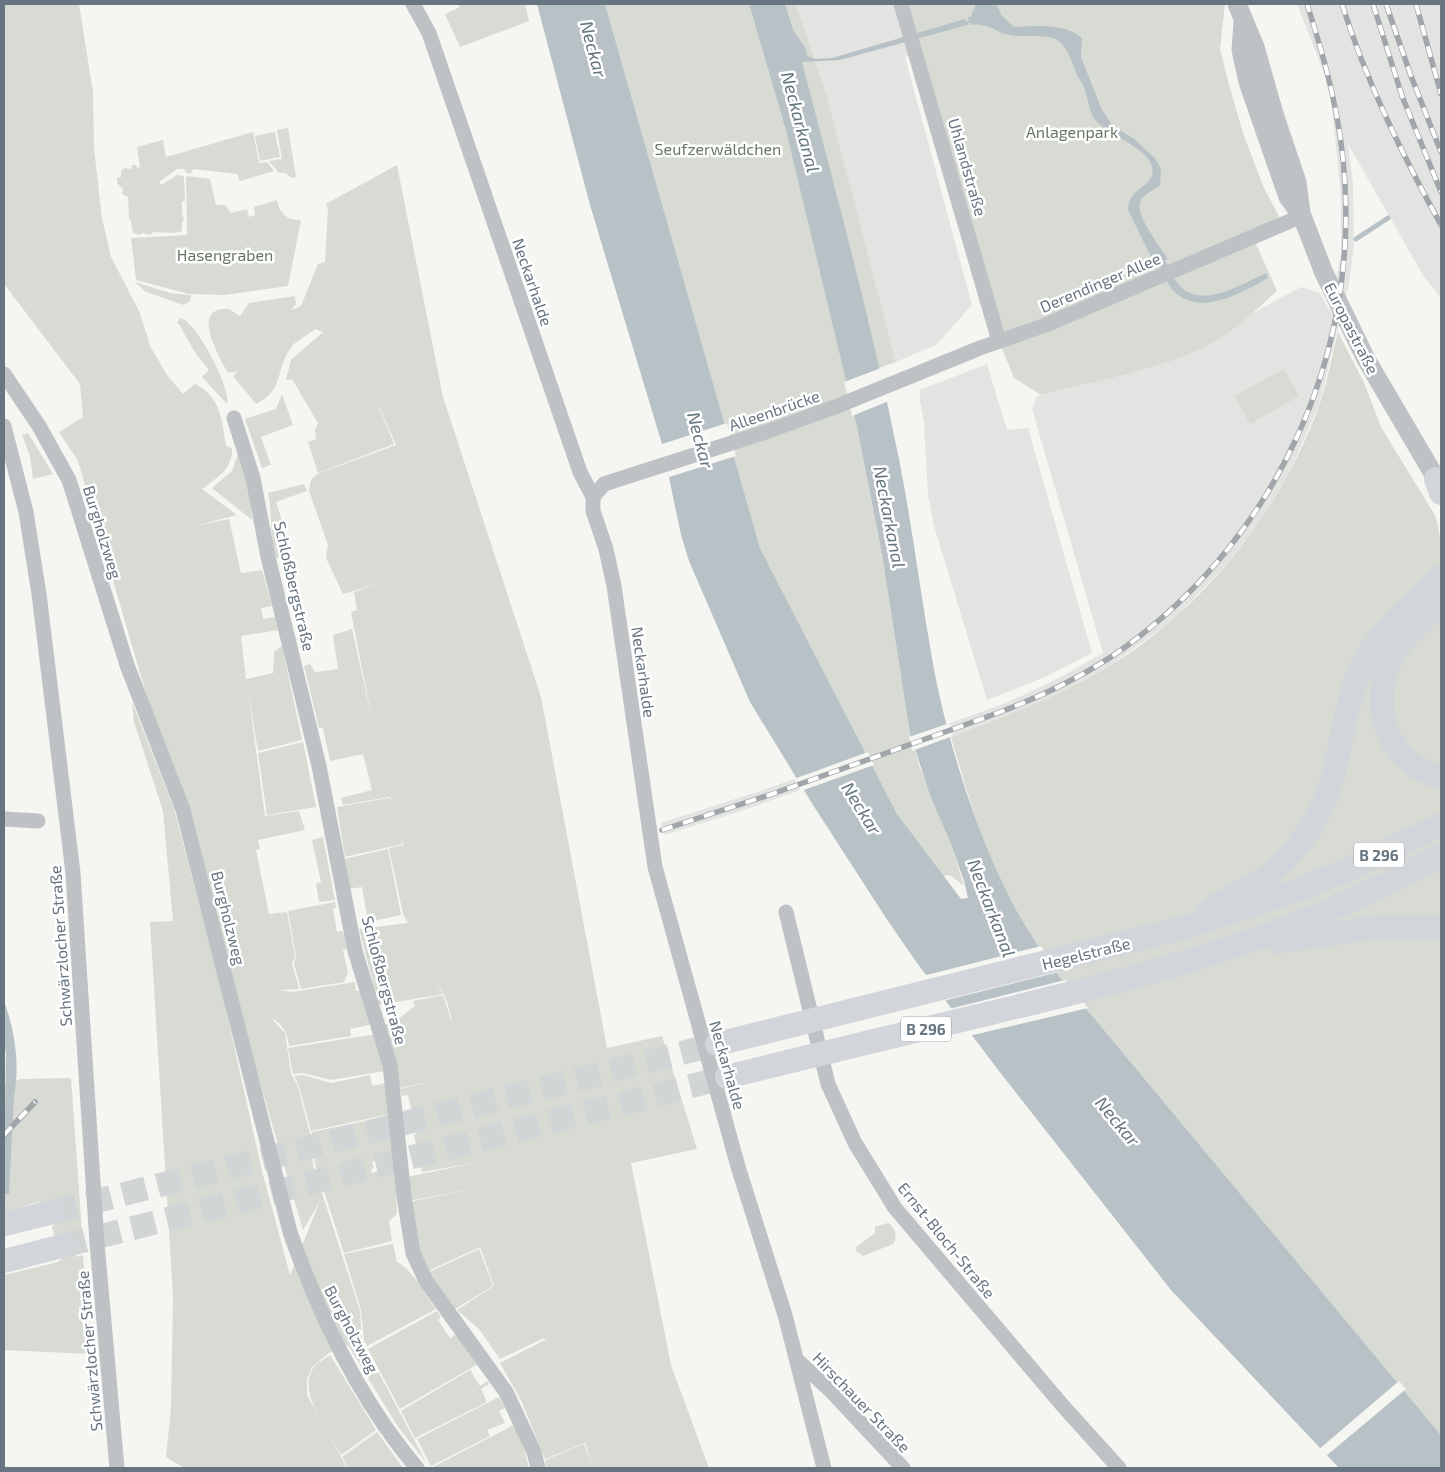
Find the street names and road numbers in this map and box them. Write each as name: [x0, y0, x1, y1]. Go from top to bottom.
street label: Uhlandstraße: [945, 116, 991, 218]
street label: Neckarhalde: [509, 236, 557, 328]
street label: Derendinger Allee: [1037, 248, 1163, 316]
street label: Europastraße: [1321, 279, 1383, 377]
street label: Alleenbrücke: [726, 386, 822, 434]
street label: Burgholzweg: [80, 483, 126, 581]
street label: Schloßbergstraße: [271, 519, 319, 653]
street label: Neckarhalde: [628, 625, 660, 719]
road number: B 296: [1354, 842, 1404, 868]
street label: Schwärzlocher Straße: [45, 865, 75, 1027]
street label: Burgholzweg: [208, 869, 250, 967]
street label: Schloßbergstraße: [359, 914, 411, 1046]
street label: Hegelstraße: [1040, 933, 1132, 973]
road number: B 296: [901, 1016, 951, 1042]
street label: Neckarhalde: [706, 1018, 750, 1112]
street label: Ernst-Bloch-Straße: [894, 1178, 1000, 1302]
street label: Schwärzlocher Straße: [73, 1270, 105, 1432]
street label: Burgholzweg: [321, 1282, 383, 1376]
street label: Hirschauer Straße: [809, 1348, 915, 1456]

